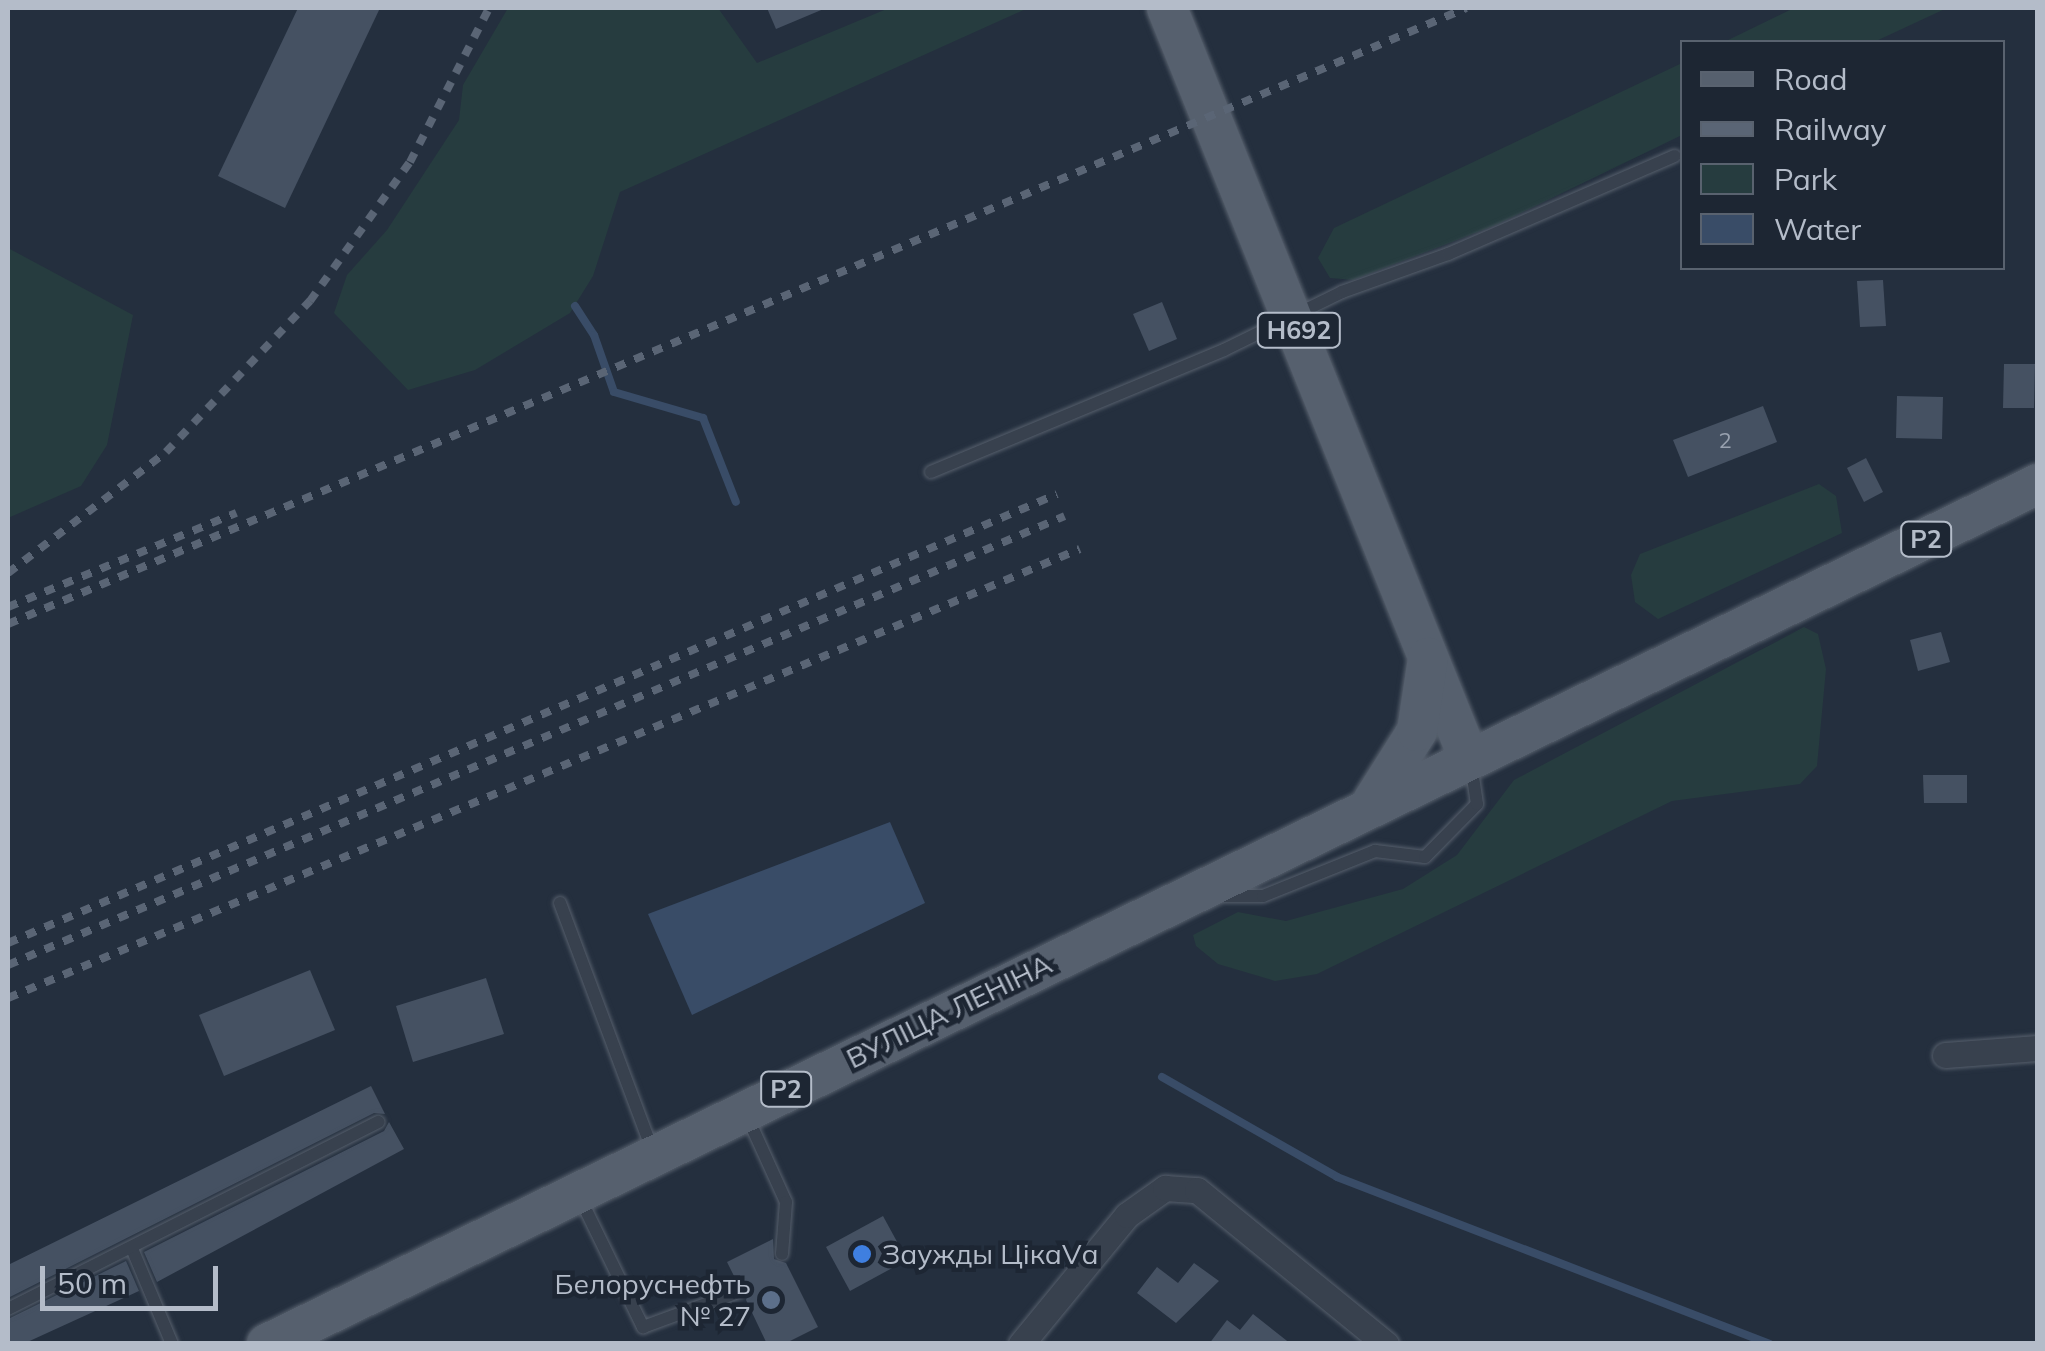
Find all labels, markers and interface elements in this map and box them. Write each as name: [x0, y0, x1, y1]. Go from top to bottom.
legend: [1680, 40, 2005, 270]
text: Road: [1774, 60, 1848, 98]
text: Railway: [1774, 110, 1887, 148]
text: Park: [1774, 160, 1837, 198]
text: Water: [1774, 210, 1861, 248]
road number: Н692: [1256, 310, 1342, 350]
house number: 2: [1718, 428, 1732, 454]
road number: Р2: [1898, 519, 1954, 559]
street label: ВУЛІЦА ЛЕНІНА: [841, 947, 1057, 1075]
road number: Р2: [758, 1069, 814, 1109]
place label: Заужды ЦікаVа: [882, 1237, 1099, 1271]
marker: Заужды ЦікаVа: [851, 1243, 873, 1265]
scale bar: [45, 1246, 222, 1308]
text: 50 m: [57, 1264, 127, 1302]
place label: Белоруснефть № 27: [555, 1267, 751, 1333]
marker: Белоруснефть № 27: [760, 1289, 782, 1311]

